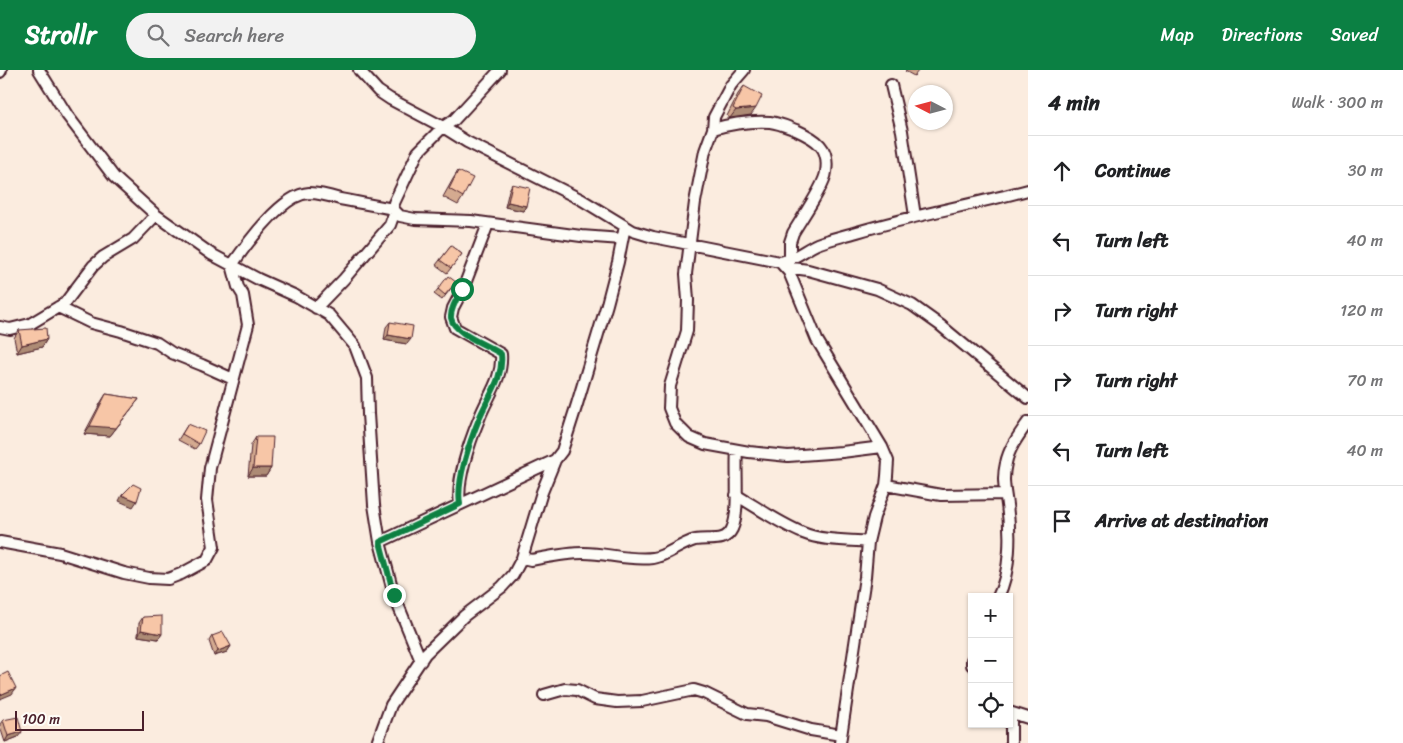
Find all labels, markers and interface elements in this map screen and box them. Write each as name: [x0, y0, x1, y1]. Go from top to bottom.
search box: [126, 13, 476, 58]
text: Strollr: [25, 14, 96, 56]
text: Search here: [184, 19, 284, 52]
text: Map: [1161, 19, 1194, 51]
text: Directions: [1222, 19, 1303, 51]
text: Saved: [1331, 19, 1378, 51]
icon: search: [144, 21, 172, 49]
text: 4 min: [1048, 84, 1100, 122]
north arrow: [908, 85, 953, 130]
text: Walk · 300 m: [1292, 88, 1383, 117]
text: Continue: [1095, 154, 1171, 187]
text: 30 m: [1348, 156, 1383, 185]
icon: ahead: [1048, 157, 1076, 185]
text: Turn left: [1095, 224, 1168, 257]
text: 40 m: [1346, 226, 1383, 255]
icon: left: [1048, 227, 1076, 255]
route start: [451, 278, 474, 301]
text: Turn right: [1095, 294, 1177, 327]
text: 120 m: [1340, 296, 1383, 325]
icon: right: [1048, 297, 1076, 325]
text: Turn right: [1095, 364, 1177, 397]
text: 70 m: [1347, 366, 1383, 395]
icon: right: [1048, 367, 1076, 395]
text: Turn left: [1095, 434, 1168, 467]
text: 40 m: [1346, 436, 1383, 465]
icon: left: [1048, 437, 1076, 465]
text: Arrive at destination: [1095, 504, 1268, 537]
icon: arrive: [1048, 507, 1076, 535]
route end: [383, 584, 406, 607]
map controls: [968, 593, 1013, 728]
button: +: [968, 593, 1013, 638]
button: −: [968, 638, 1013, 683]
button: locate: [968, 683, 1013, 728]
text: 100 m: [22, 707, 60, 732]
scale bar: [15, 708, 144, 731]

